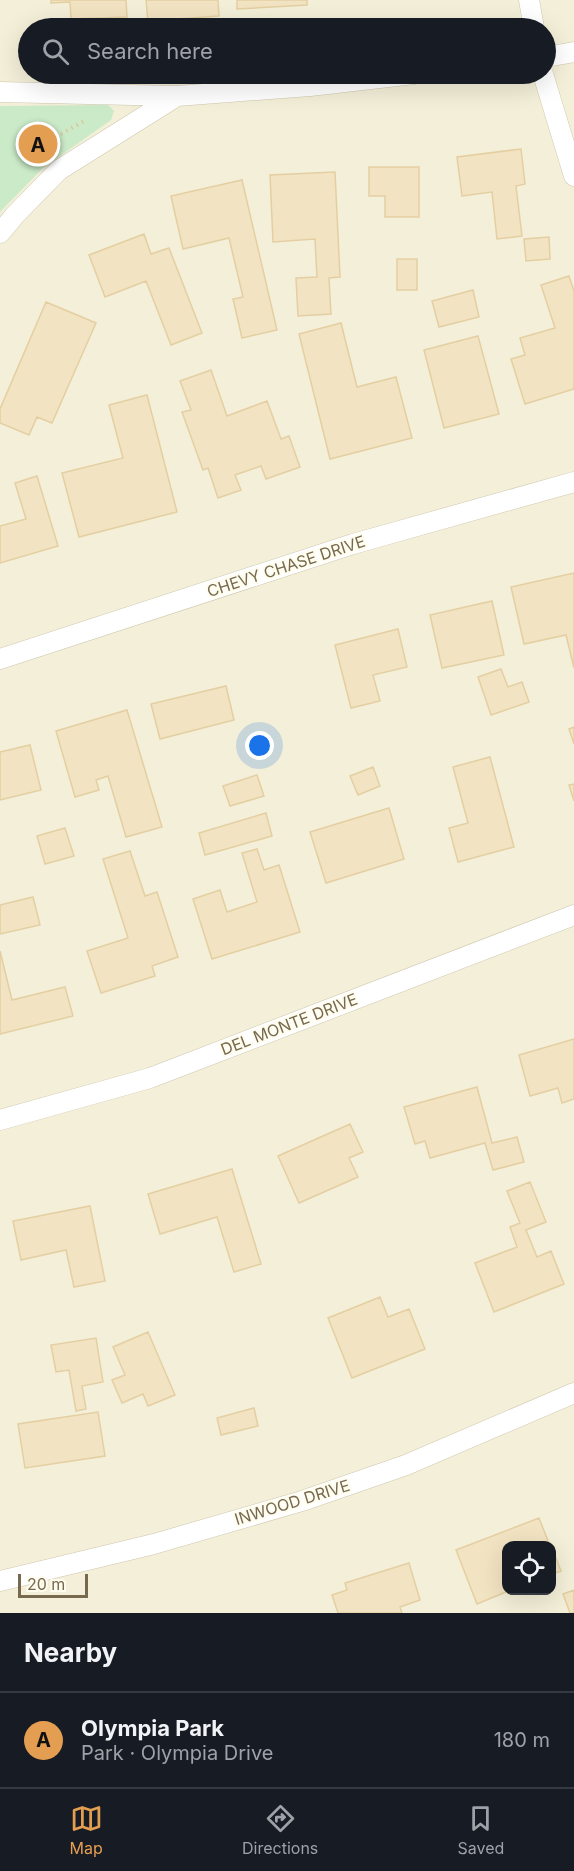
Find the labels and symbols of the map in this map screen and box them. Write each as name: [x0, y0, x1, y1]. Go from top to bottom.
pin: A: [18, 122, 57, 166]
street label: CHEVY CHASE DRIVE: [204, 531, 368, 601]
your location: [245, 731, 274, 760]
street label: DEL MONTE DRIVE: [218, 989, 360, 1059]
street label: INWOOD DRIVE: [232, 1475, 352, 1529]
scale bar: [18, 1571, 88, 1598]

